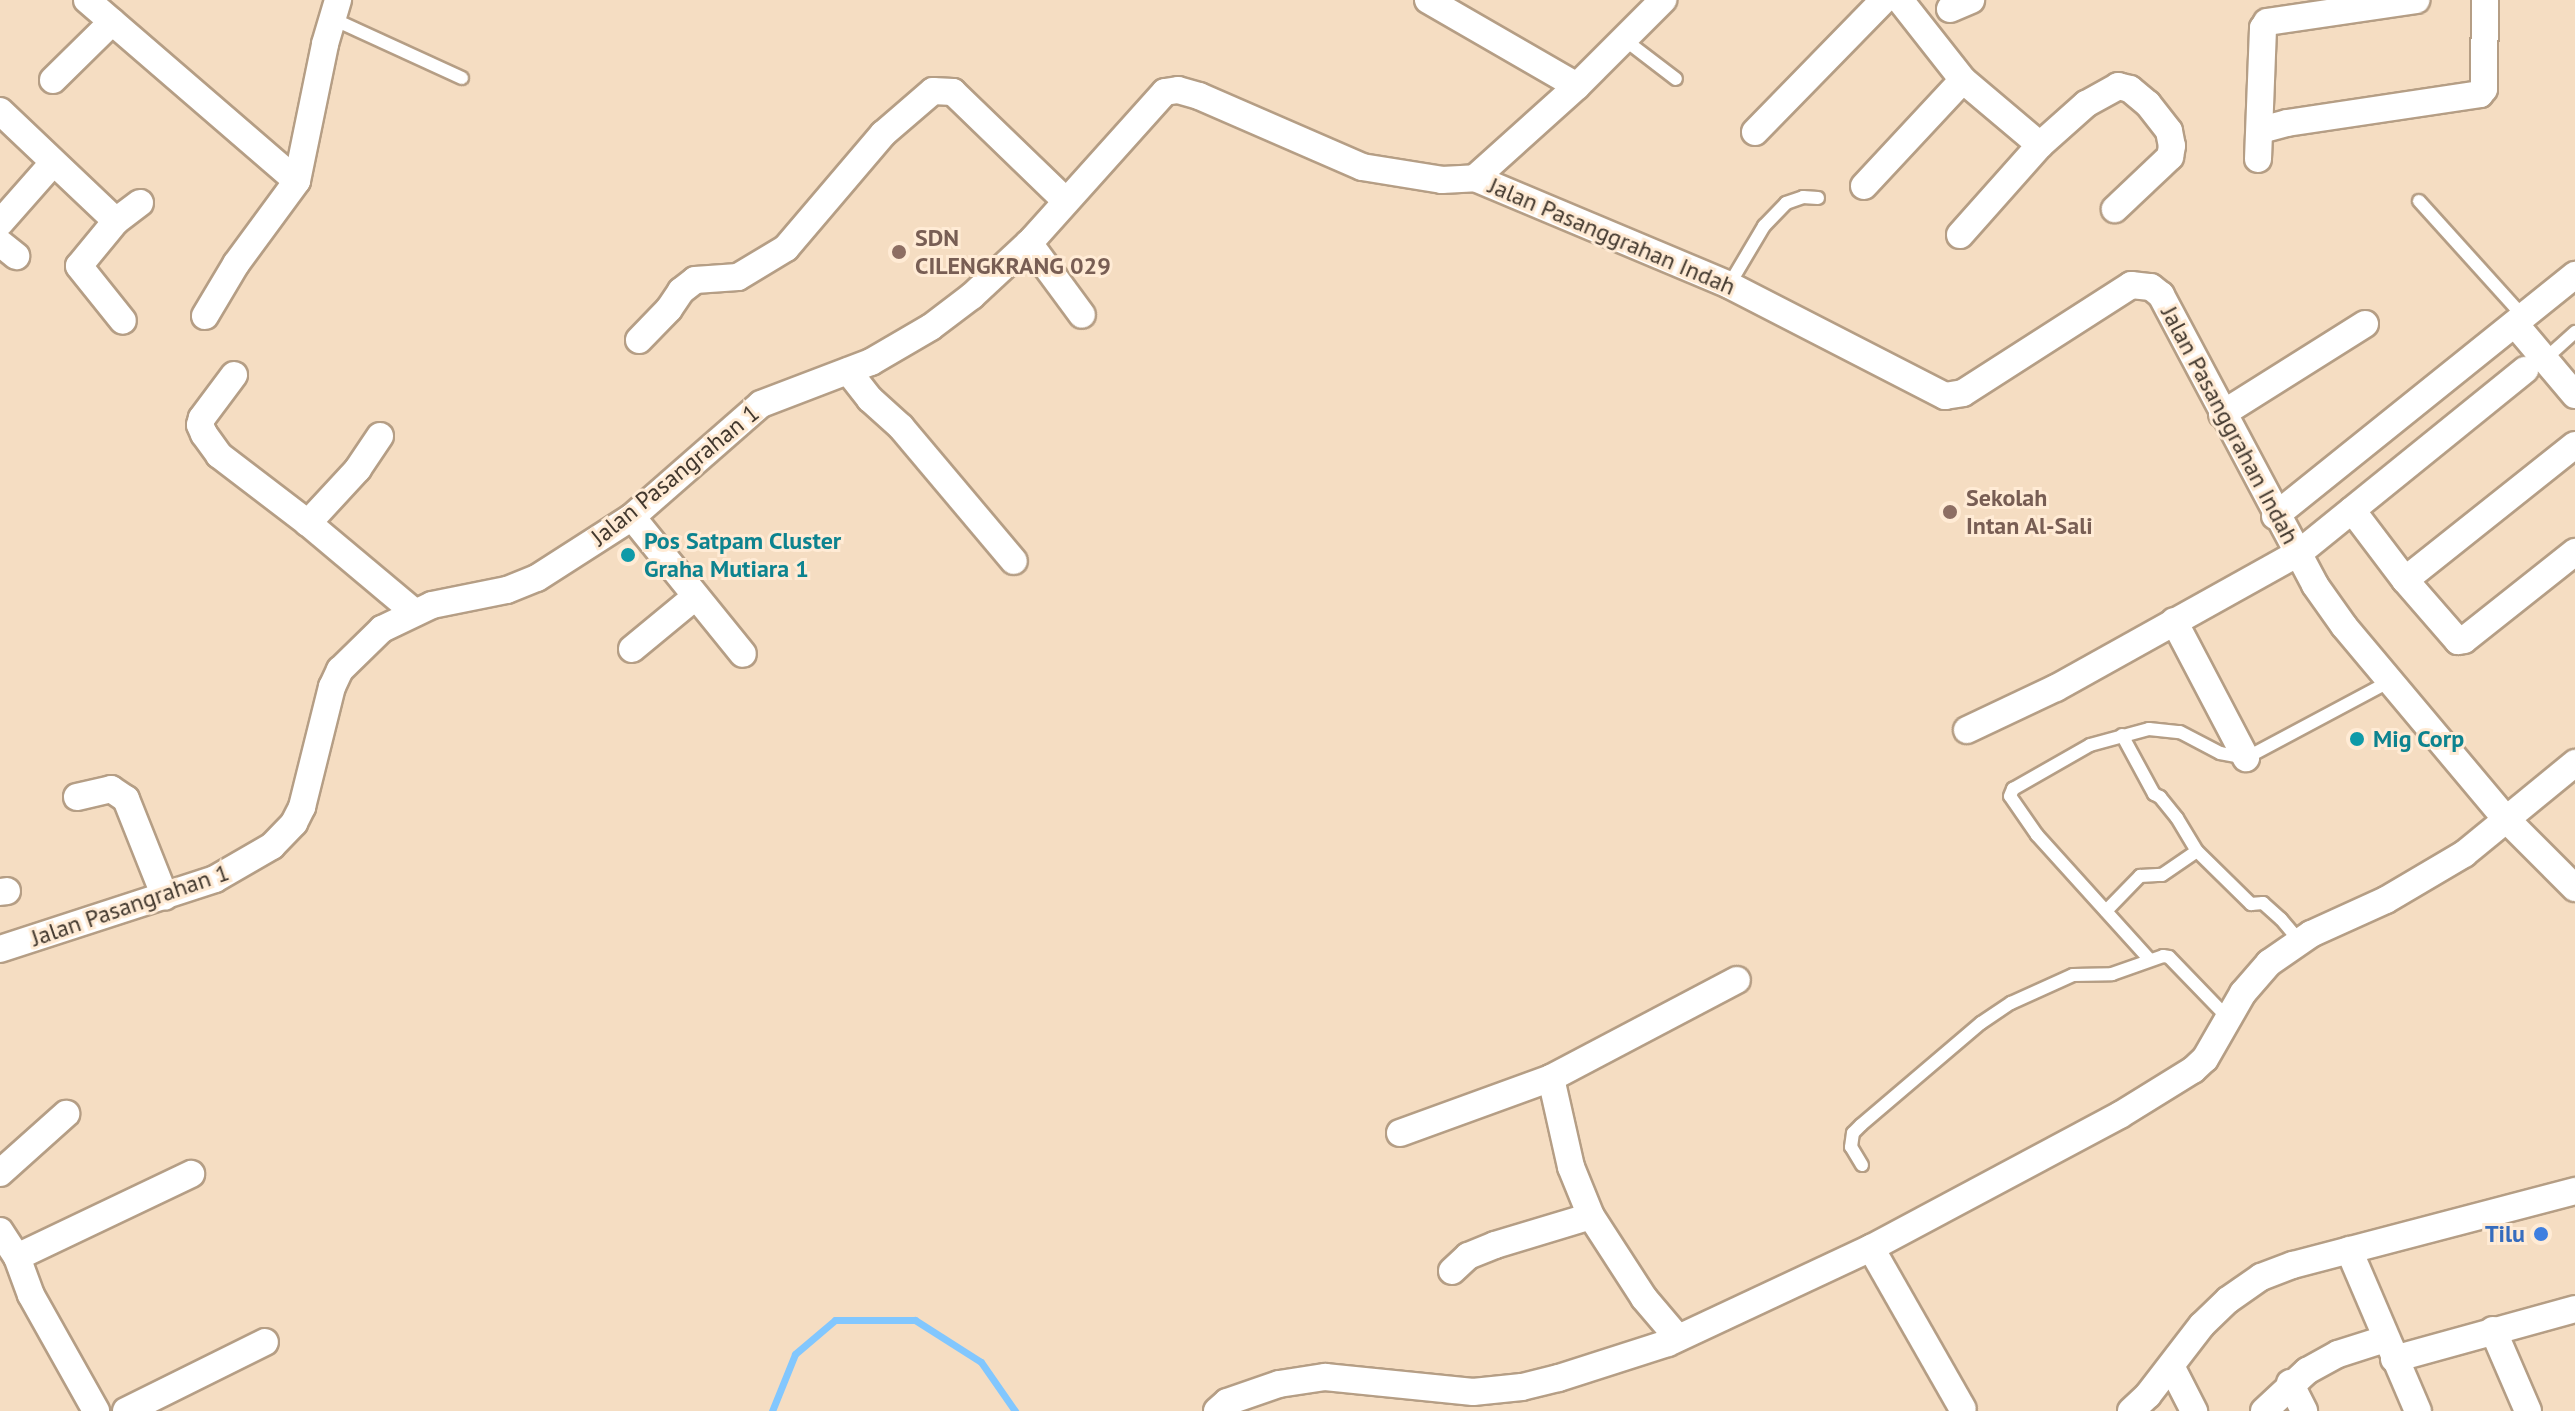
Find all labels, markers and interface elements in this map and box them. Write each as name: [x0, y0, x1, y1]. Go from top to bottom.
street label: Jalan Pasanggrahan Indah: [1484, 171, 1740, 301]
place label: SDN CILENGKRANG 029: [915, 224, 1111, 280]
marker: SDN CILENGKRANG 029: [890, 243, 908, 261]
street label: Jalan Pasanggrahan Indah: [2155, 301, 2305, 549]
street label: Jalan Pasangrahan 1: [585, 399, 765, 551]
place label: Sekolah Intan Al-Sali: [1966, 484, 2094, 540]
marker: Sekolah Intan Al-Sali: [1941, 503, 1959, 521]
place label: Pos Satpam Cluster Graha Mutiara 1: [644, 527, 842, 583]
marker: Pos Satpam Cluster Graha Mutiara 1: [619, 546, 637, 564]
place label: Mig Corp: [2373, 725, 2464, 753]
marker: Mig Corp: [2348, 730, 2366, 748]
street label: Jalan Pasangrahan 1: [27, 858, 233, 952]
place label: Tilu: [2485, 1220, 2525, 1248]
marker: Tilu: [2532, 1225, 2550, 1243]

